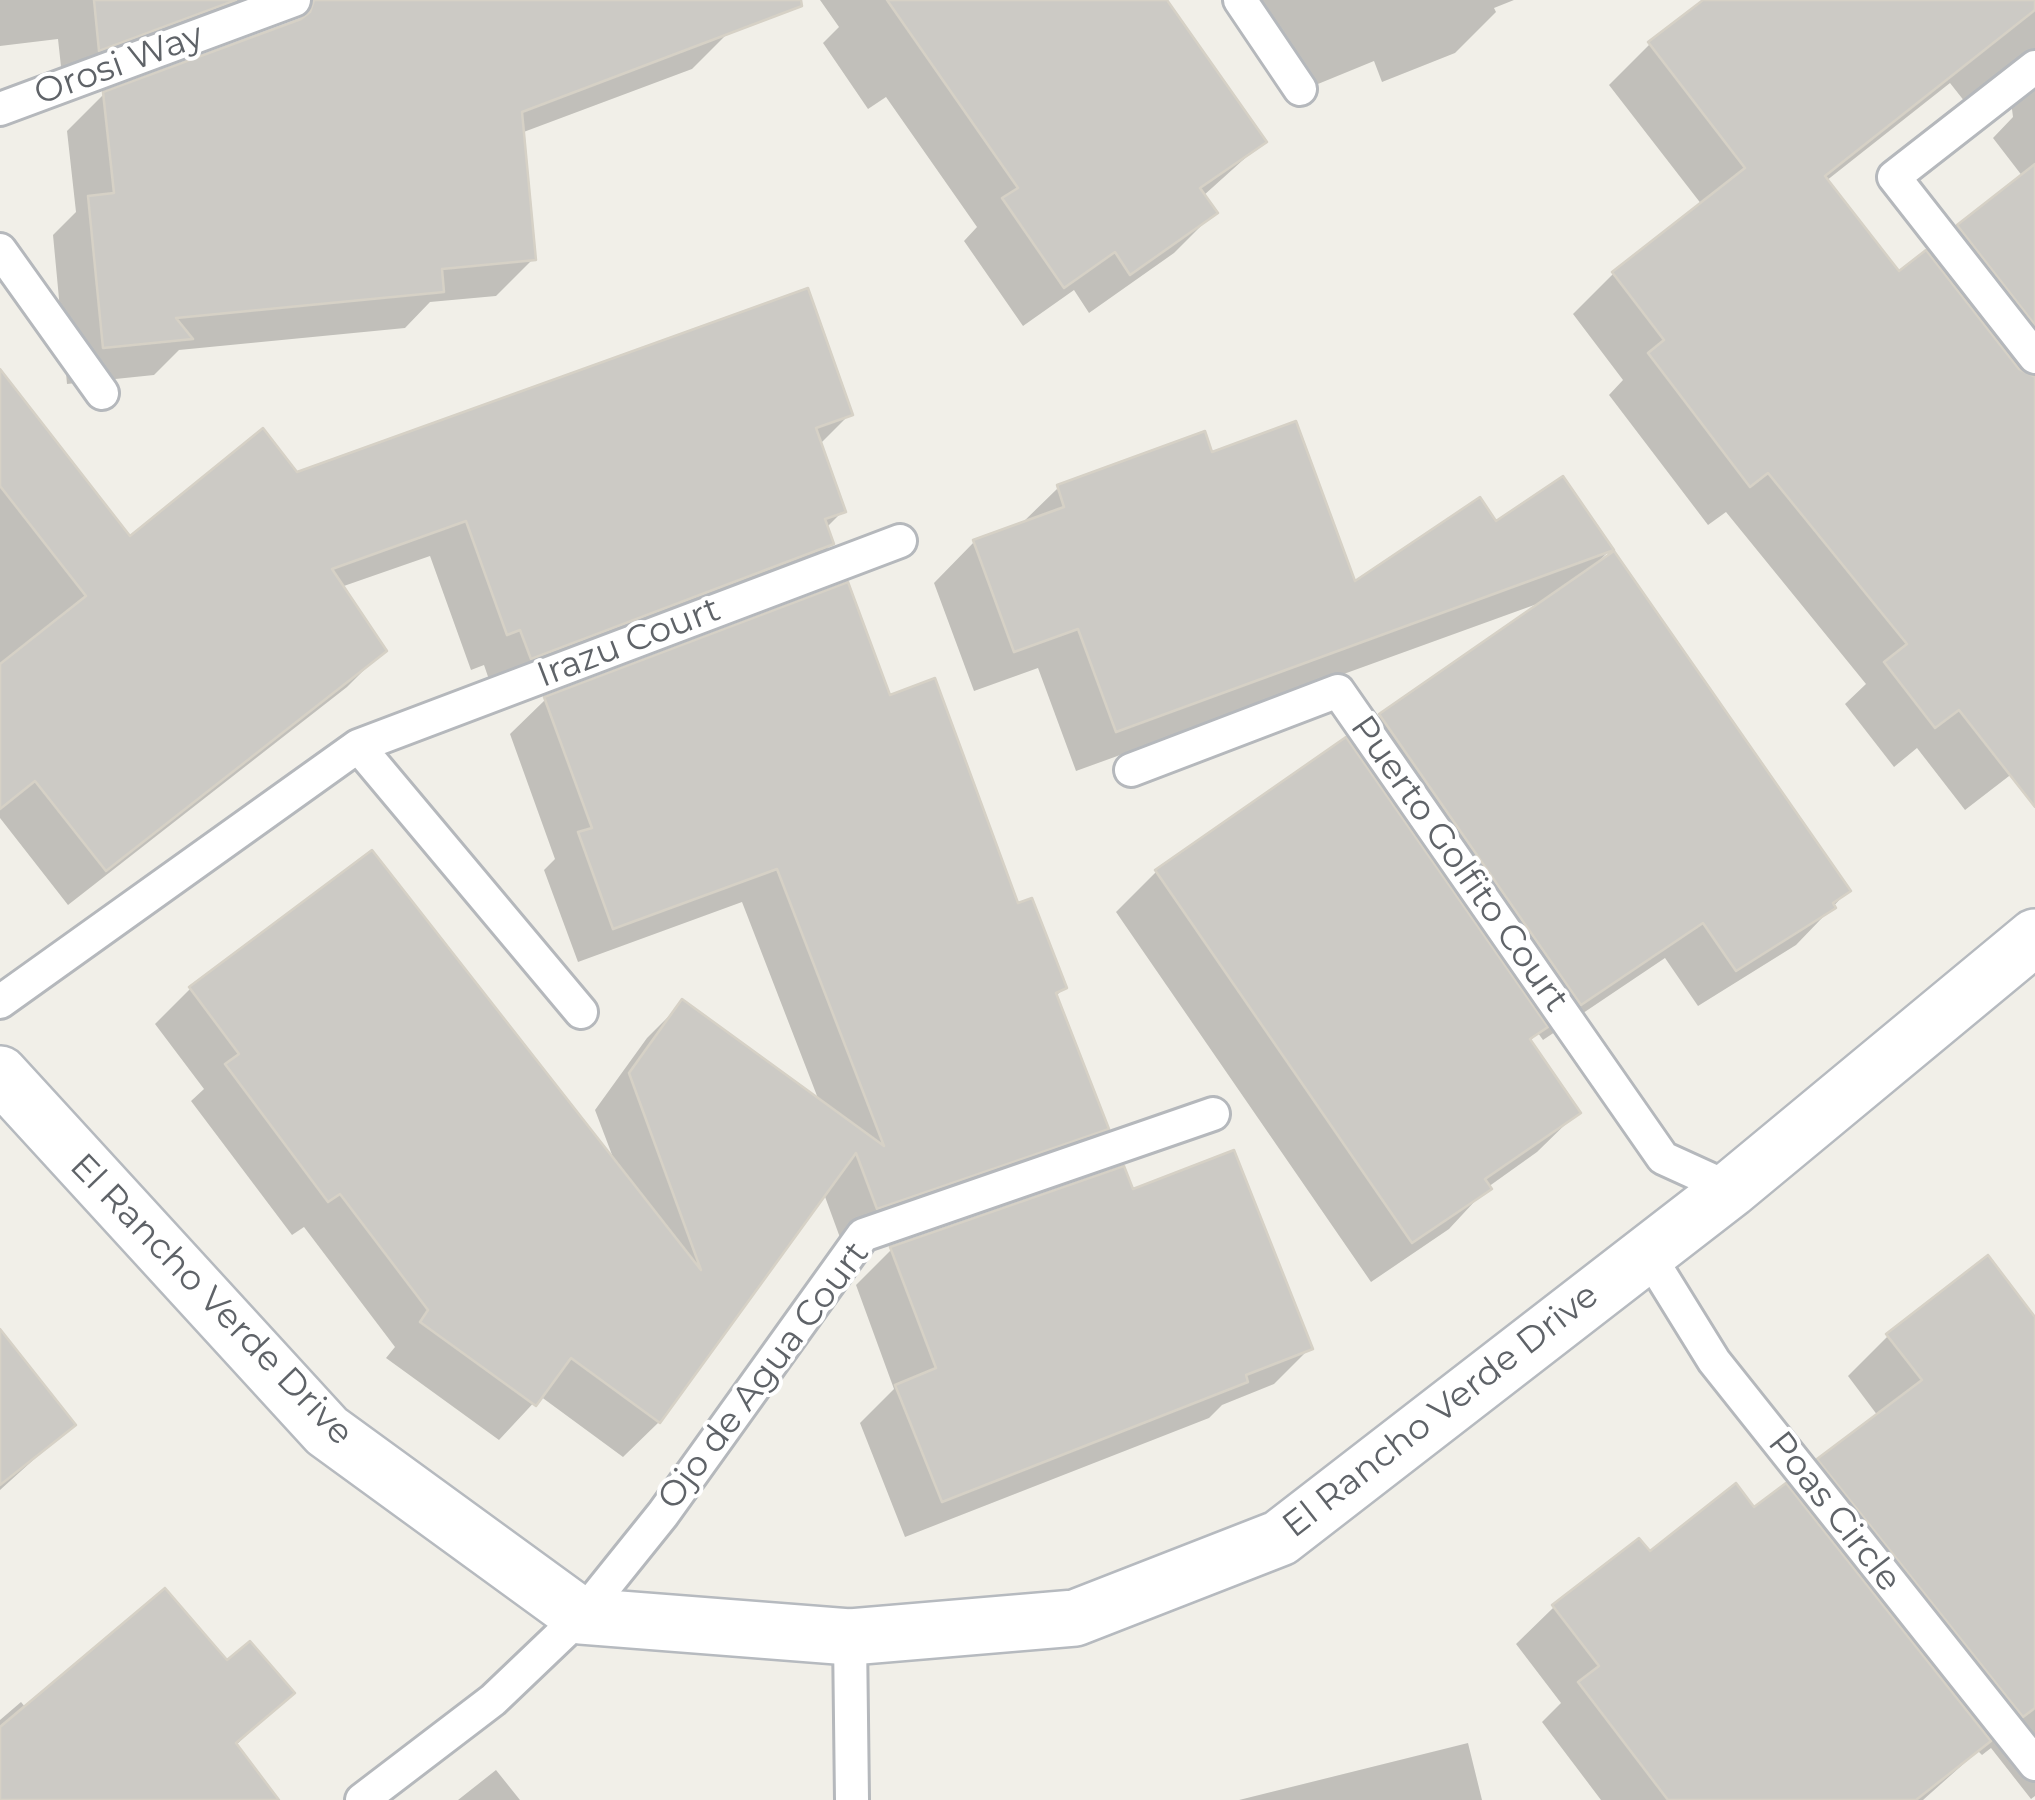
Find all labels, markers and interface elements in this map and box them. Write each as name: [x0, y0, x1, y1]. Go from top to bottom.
street label: Orosi Way: [29, 15, 209, 115]
street label: Irazu Court: [532, 589, 726, 697]
street label: Puerto Golfito Court: [1341, 708, 1577, 1020]
street label: El Rancho Verde Drive: [61, 1146, 361, 1454]
street label: Ojo de Agua Court: [650, 1234, 878, 1518]
street label: El Rancho Verde Drive: [1275, 1275, 1607, 1547]
street label: Poas Circle: [1759, 1424, 1909, 1600]

